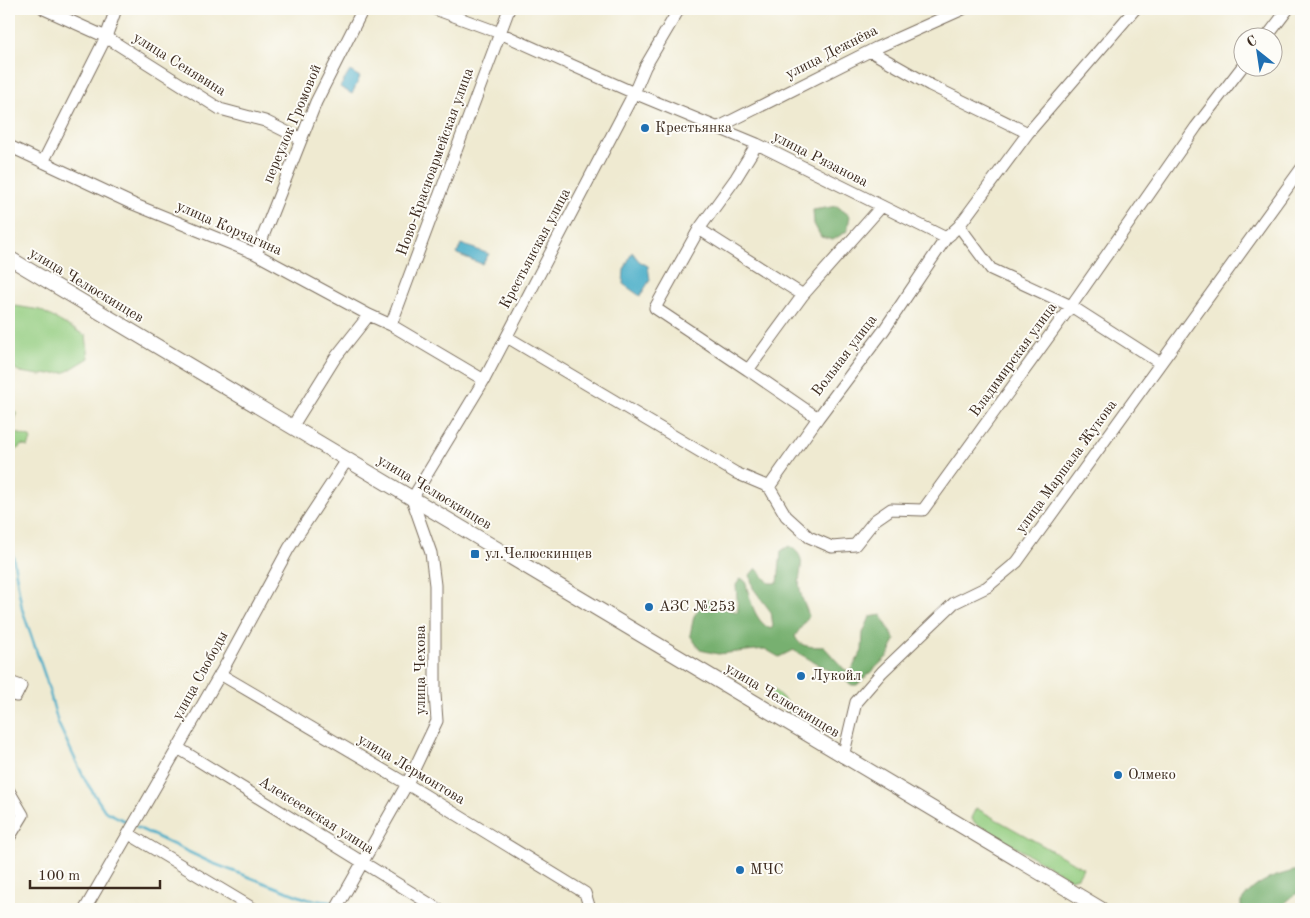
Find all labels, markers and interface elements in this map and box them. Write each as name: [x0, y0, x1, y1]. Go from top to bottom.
street label: улица Дежнёва: [784, 23, 881, 83]
north arrow: [1232, 28, 1282, 78]
street label: улица Сенявина: [130, 30, 229, 100]
text: С: [1244, 33, 1260, 50]
street label: переулок Громовой: [261, 62, 325, 186]
street label: Ново-Красноармейская улица: [395, 66, 477, 258]
place label: Крестьянка: [655, 121, 733, 136]
marker: Крестьянка: [639, 122, 651, 134]
street label: улица Рязанова: [770, 130, 871, 191]
street label: Крестьянская улица: [498, 186, 574, 312]
street label: улица Корчагина: [174, 199, 285, 259]
street label: улица Челюскинцев: [26, 246, 146, 326]
street label: Владимирская улица: [968, 300, 1061, 420]
street label: Вольная улица: [810, 312, 881, 399]
street label: улица Маршала Жукова: [1014, 397, 1121, 537]
street label: улица Челюскинцев: [374, 453, 494, 533]
place label: ул.Челюскинцев: [485, 547, 592, 562]
marker: ул.Челюскинцев: [469, 548, 481, 560]
place label: АЗС №253: [659, 600, 736, 615]
marker: АЗС №253: [643, 601, 655, 613]
street label: улица Чехова: [414, 624, 429, 715]
street label: улица Свободы: [170, 629, 232, 723]
street label: улица Челюскинцев: [722, 661, 842, 741]
place label: Лукойл: [811, 669, 861, 684]
marker: Лукойл: [795, 670, 807, 682]
street label: улица Лермонтова: [355, 732, 468, 808]
place label: Олмеко: [1128, 768, 1176, 783]
marker: Олмеко: [1112, 769, 1124, 781]
street label: Алексеевская улица: [256, 774, 377, 858]
scale bar: [30, 858, 160, 890]
place label: МЧС: [750, 863, 784, 878]
marker: МЧС: [734, 864, 746, 876]
text: 100 m: [38, 869, 80, 884]

